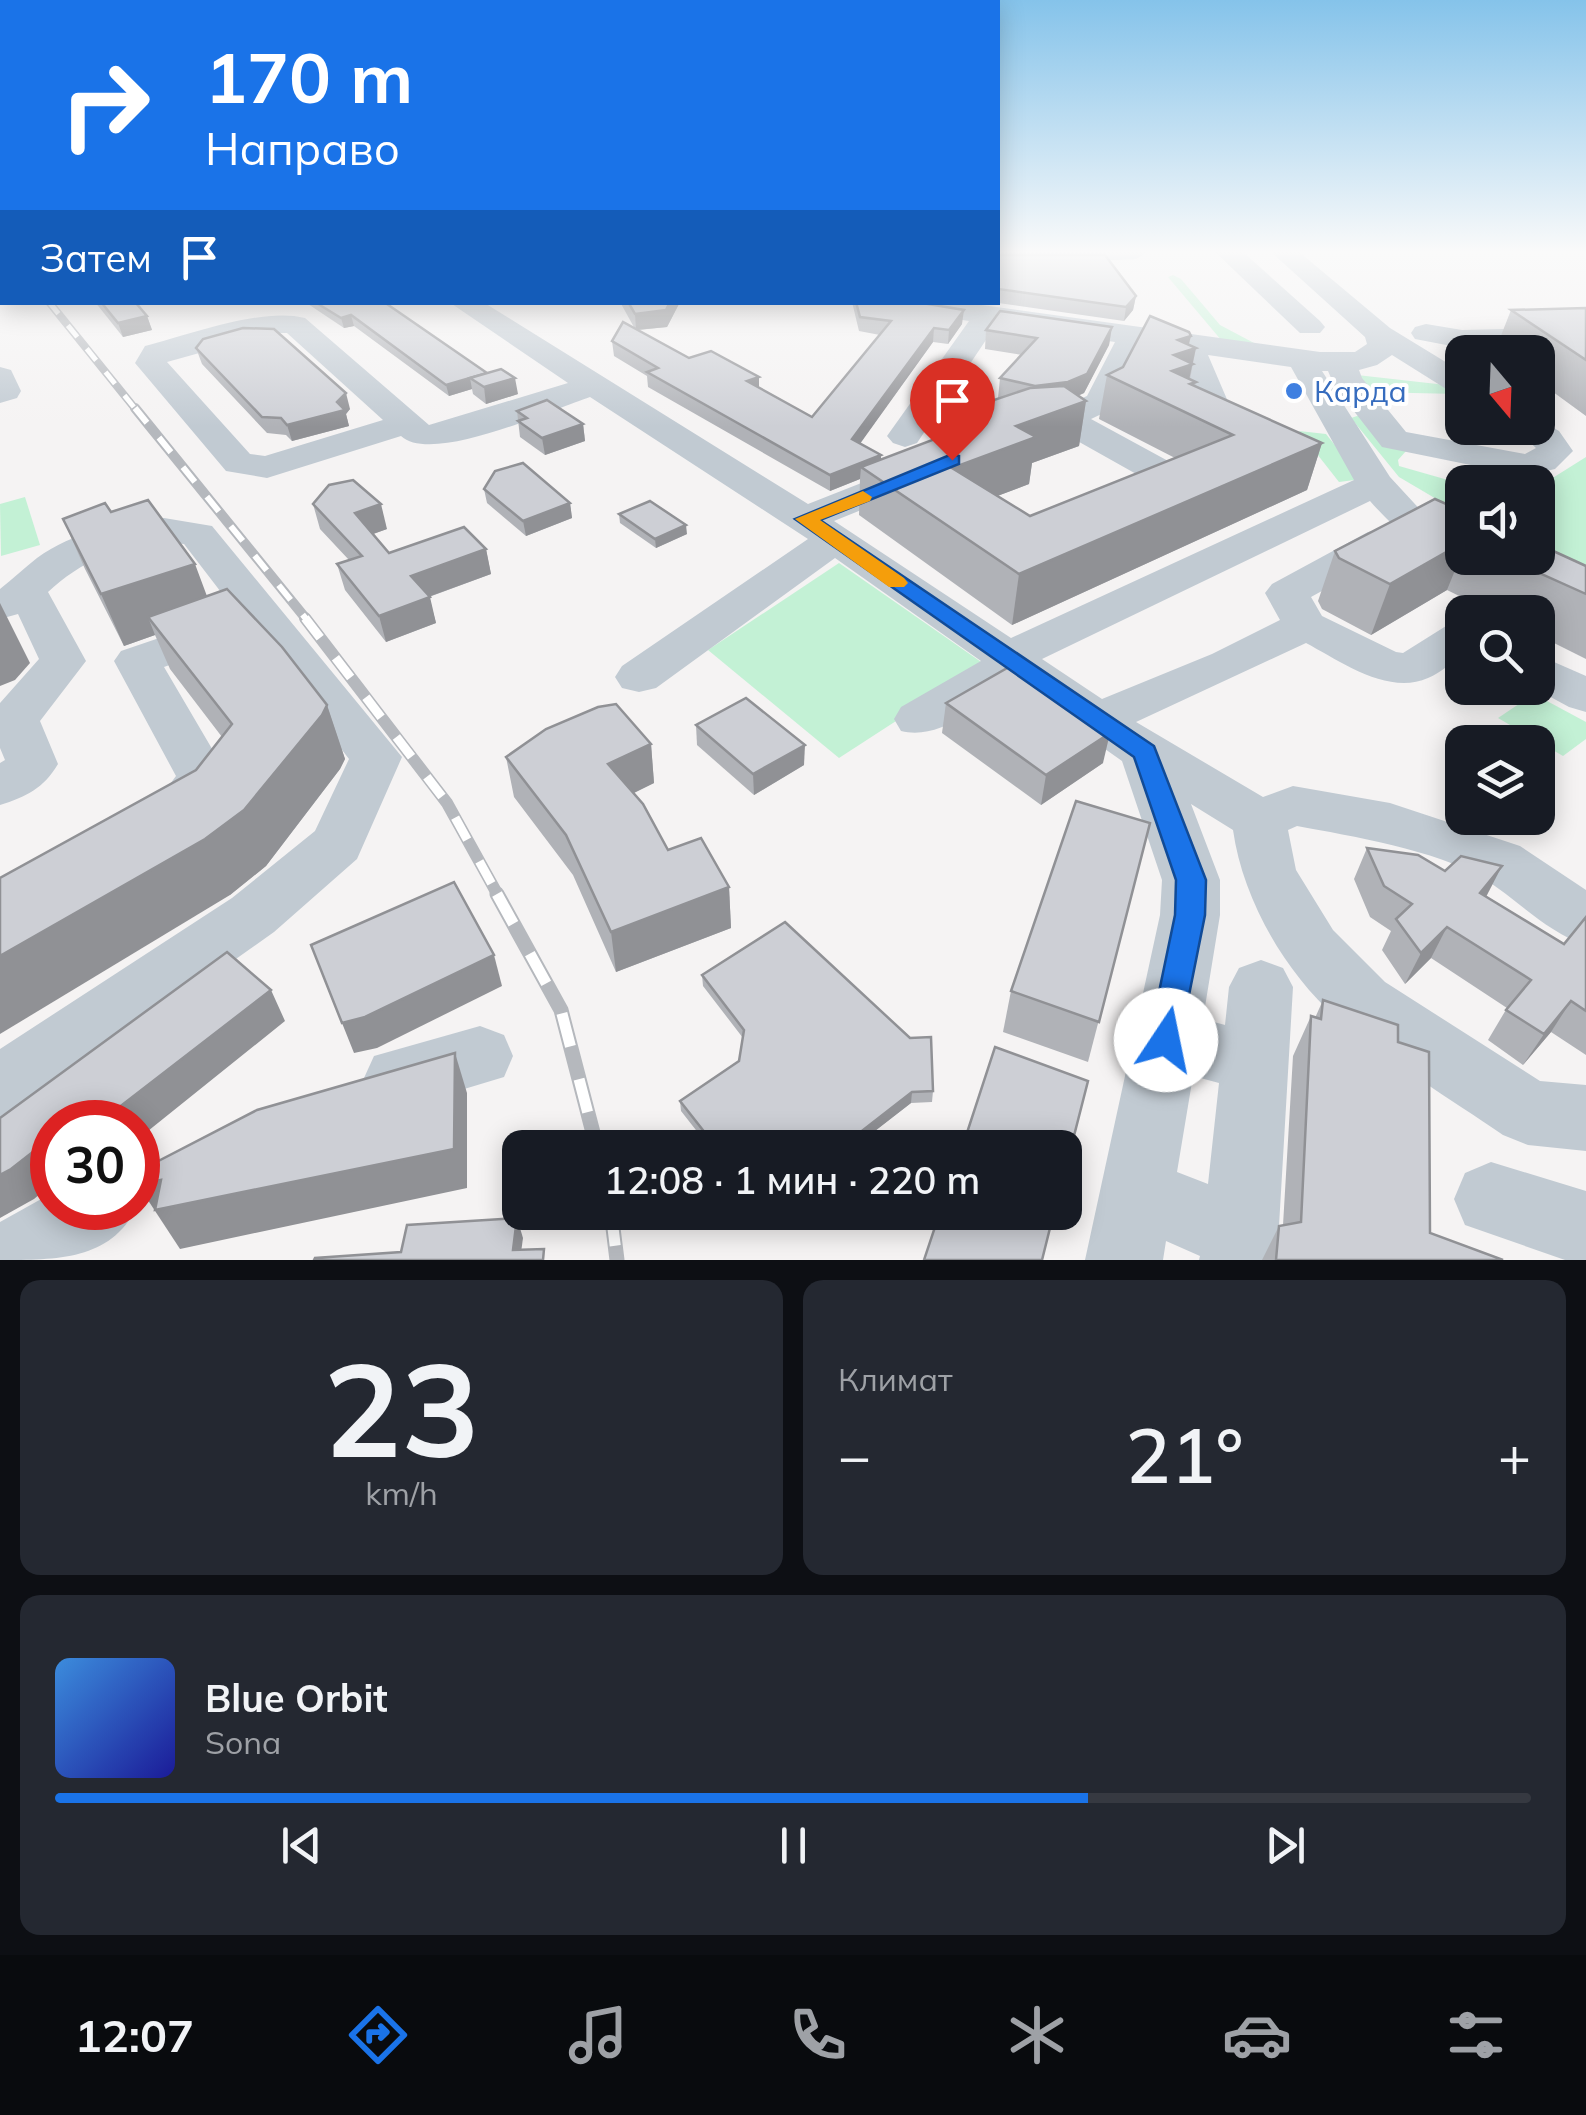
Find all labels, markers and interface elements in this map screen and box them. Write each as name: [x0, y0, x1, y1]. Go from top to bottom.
text: 170 m: [205, 33, 413, 121]
icon: right: [40, 40, 170, 170]
text: Направо: [205, 120, 400, 176]
icon: arrive: [172, 230, 227, 285]
text: Затем: [40, 234, 152, 282]
north arrow: [1445, 335, 1555, 445]
map controls: [1445, 335, 1555, 835]
pin: [910, 358, 995, 461]
place label: Карда: [1314, 372, 1407, 410]
icon: arrive: [925, 373, 980, 428]
marker: Карда: [1283, 380, 1305, 402]
button: sound: [1445, 465, 1555, 575]
button: search: [1445, 595, 1555, 705]
button: layers: [1445, 725, 1555, 835]
position arrow: [1114, 988, 1218, 1092]
speed limit sign: 30: [30, 1100, 160, 1230]
text: 12:08 · 1 мин · 220 m: [604, 1156, 980, 1204]
text: 23: [323, 1326, 480, 1490]
text: Климат: [838, 1359, 952, 1399]
text: 21°: [1125, 1408, 1244, 1502]
text: −: [838, 1421, 871, 1490]
text: +: [1498, 1421, 1531, 1490]
text: km/h: [365, 1473, 438, 1513]
text: Blue Orbit: [205, 1674, 388, 1722]
text: Sona: [205, 1722, 281, 1762]
icon: previous: [274, 1818, 329, 1873]
icon: pause: [766, 1818, 821, 1873]
icon: next: [1258, 1818, 1313, 1873]
icon: directions: [343, 2000, 413, 2070]
icon: music: [563, 2000, 633, 2070]
icon: phone: [783, 2000, 853, 2070]
icon: climate: [1002, 2000, 1072, 2070]
icon: car: [1222, 2000, 1292, 2070]
icon: filters: [1441, 2000, 1511, 2070]
text: 12:07: [75, 2007, 194, 2063]

